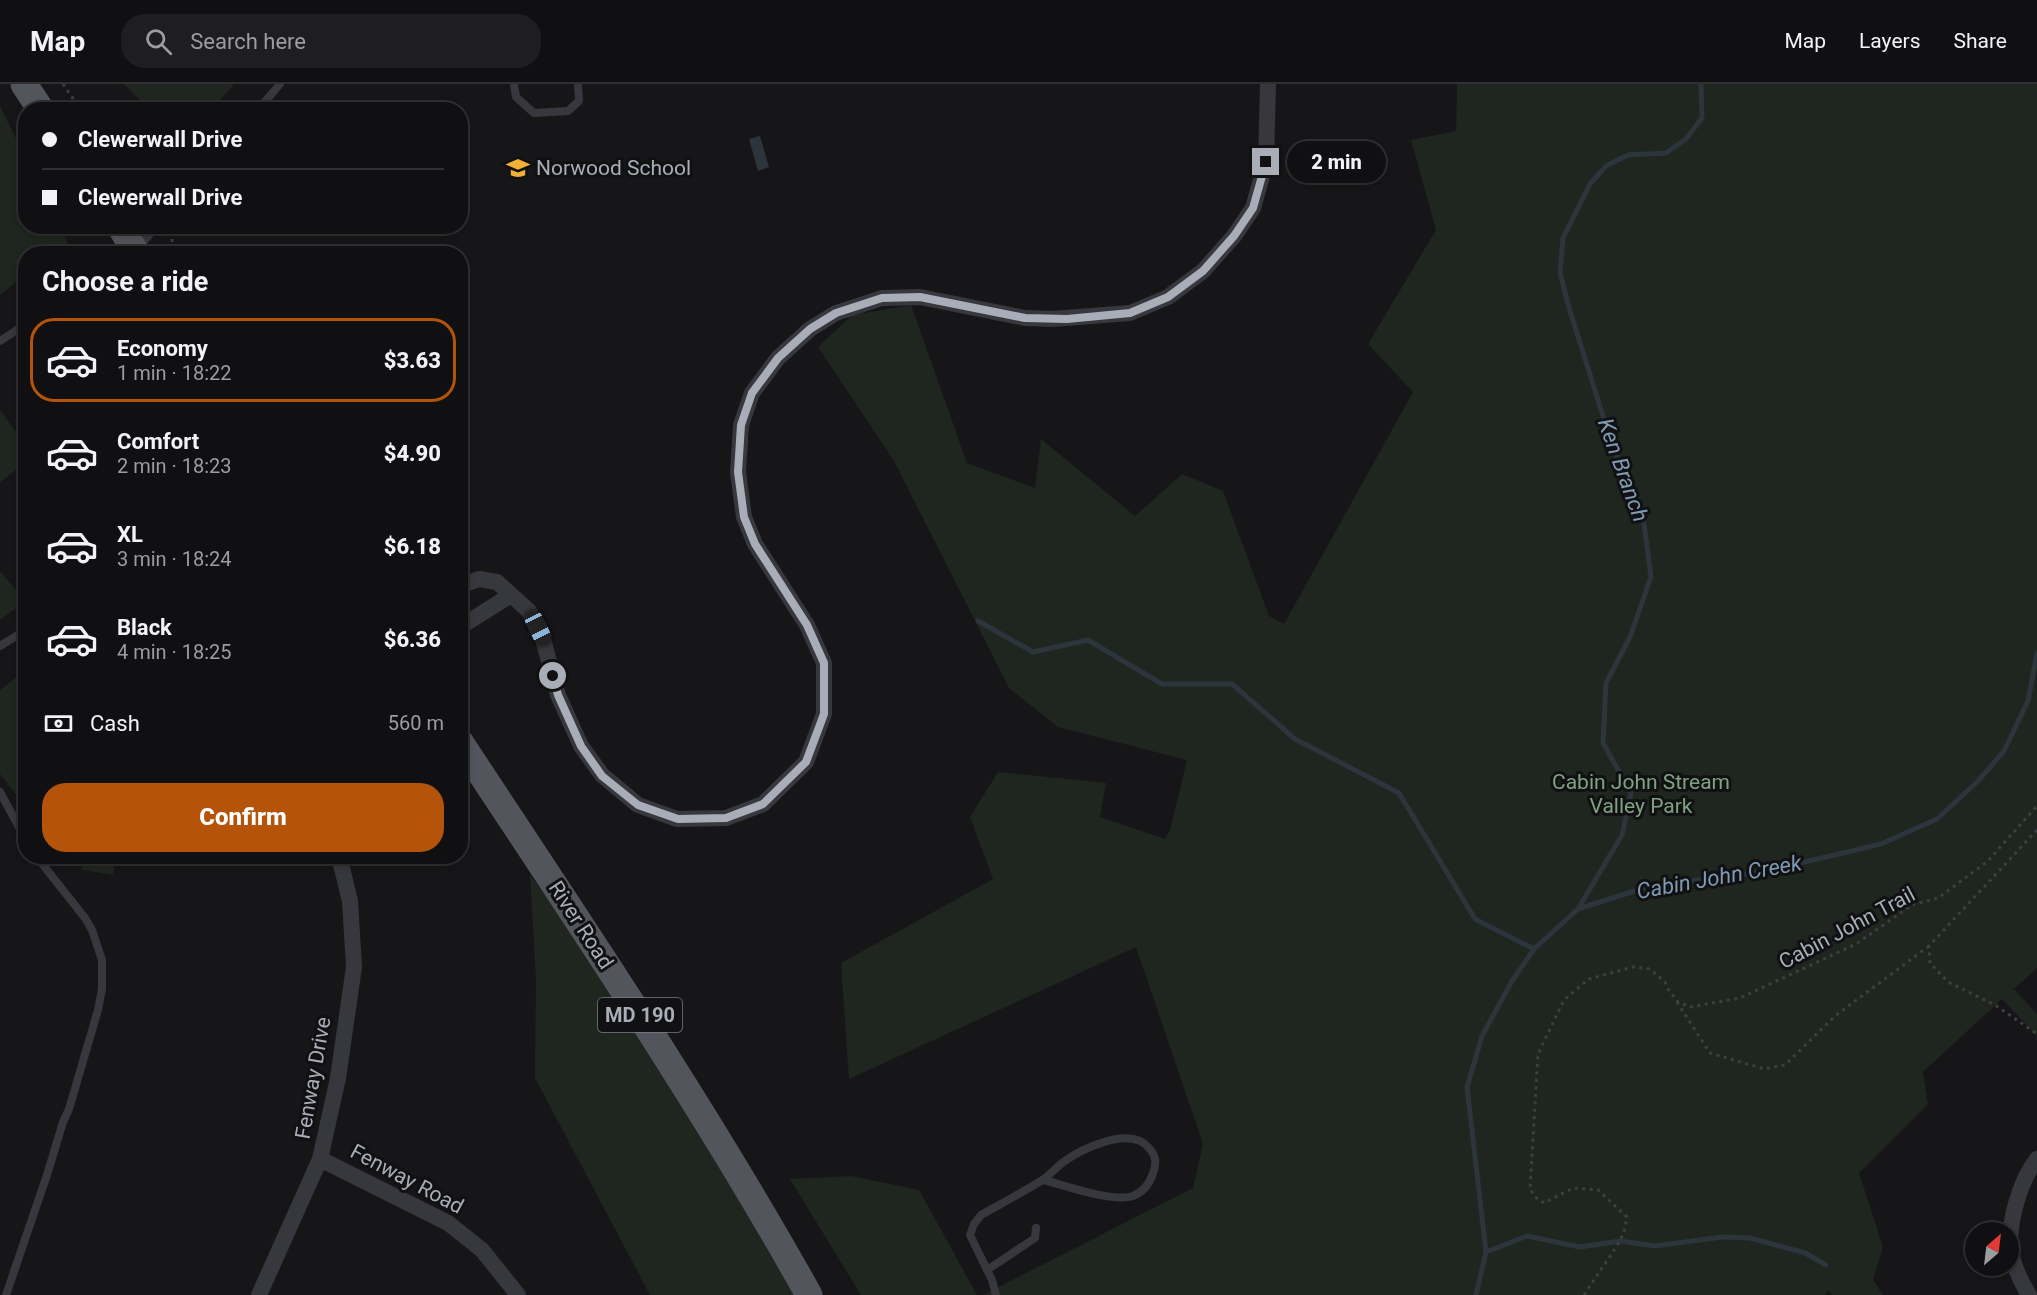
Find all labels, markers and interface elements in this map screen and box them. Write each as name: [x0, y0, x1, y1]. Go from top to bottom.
search box: [121, 14, 541, 68]
text: Map: [30, 25, 85, 58]
icon: search: [142, 25, 175, 58]
text: Search here: [190, 29, 306, 54]
text: Map: [1784, 29, 1826, 53]
text: Layers: [1859, 29, 1920, 53]
text: Share: [1953, 29, 2007, 53]
text: Clewerwall Drive: [78, 127, 242, 152]
callout: 2 min: [1287, 141, 1386, 183]
route end: [1252, 148, 1279, 175]
text: 2 min: [1311, 150, 1362, 174]
school or university icon: Norwood School: [505, 155, 531, 181]
place label: Norwood School: [536, 156, 691, 180]
text: Clewerwall Drive: [78, 185, 242, 210]
text: Choose a ride: [42, 266, 208, 298]
icon: car: [45, 333, 99, 387]
text: Economy: [117, 336, 208, 361]
text: $3.63: [384, 348, 441, 373]
text: 1 min · 18:22: [117, 361, 232, 385]
water label: Ken Branch: [1593, 415, 1653, 525]
icon: car: [45, 426, 99, 480]
text: Comfort: [117, 429, 199, 454]
text: $4.90: [384, 441, 441, 466]
text: 2 min · 18:23: [117, 454, 232, 478]
icon: car: [45, 519, 99, 573]
text: XL: [117, 522, 143, 547]
text: $6.18: [384, 534, 441, 559]
text: 3 min · 18:24: [117, 547, 232, 571]
car: [522, 608, 554, 648]
icon: car: [45, 612, 99, 666]
text: Black: [117, 615, 172, 640]
text: $6.36: [384, 627, 441, 652]
text: 4 min · 18:25: [117, 640, 232, 664]
route start: [539, 662, 566, 689]
icon: cash: [42, 707, 75, 740]
text: Cash: [90, 711, 140, 736]
text: 560 m: [388, 711, 444, 735]
park label: Cabin John Stream Valley Park: [1552, 770, 1730, 818]
button: Confirm: [42, 783, 444, 852]
water label: Cabin John Creek: [1635, 850, 1805, 904]
street label: River Road: [544, 877, 618, 973]
street label: Cabin John Trail: [1775, 882, 1919, 974]
road number: MD 190: [598, 998, 682, 1032]
street label: Fenway Drive: [290, 1015, 336, 1141]
street label: Fenway Road: [346, 1139, 468, 1219]
north arrow: [1965, 1222, 2019, 1276]
map controls: [1965, 1222, 2019, 1276]

